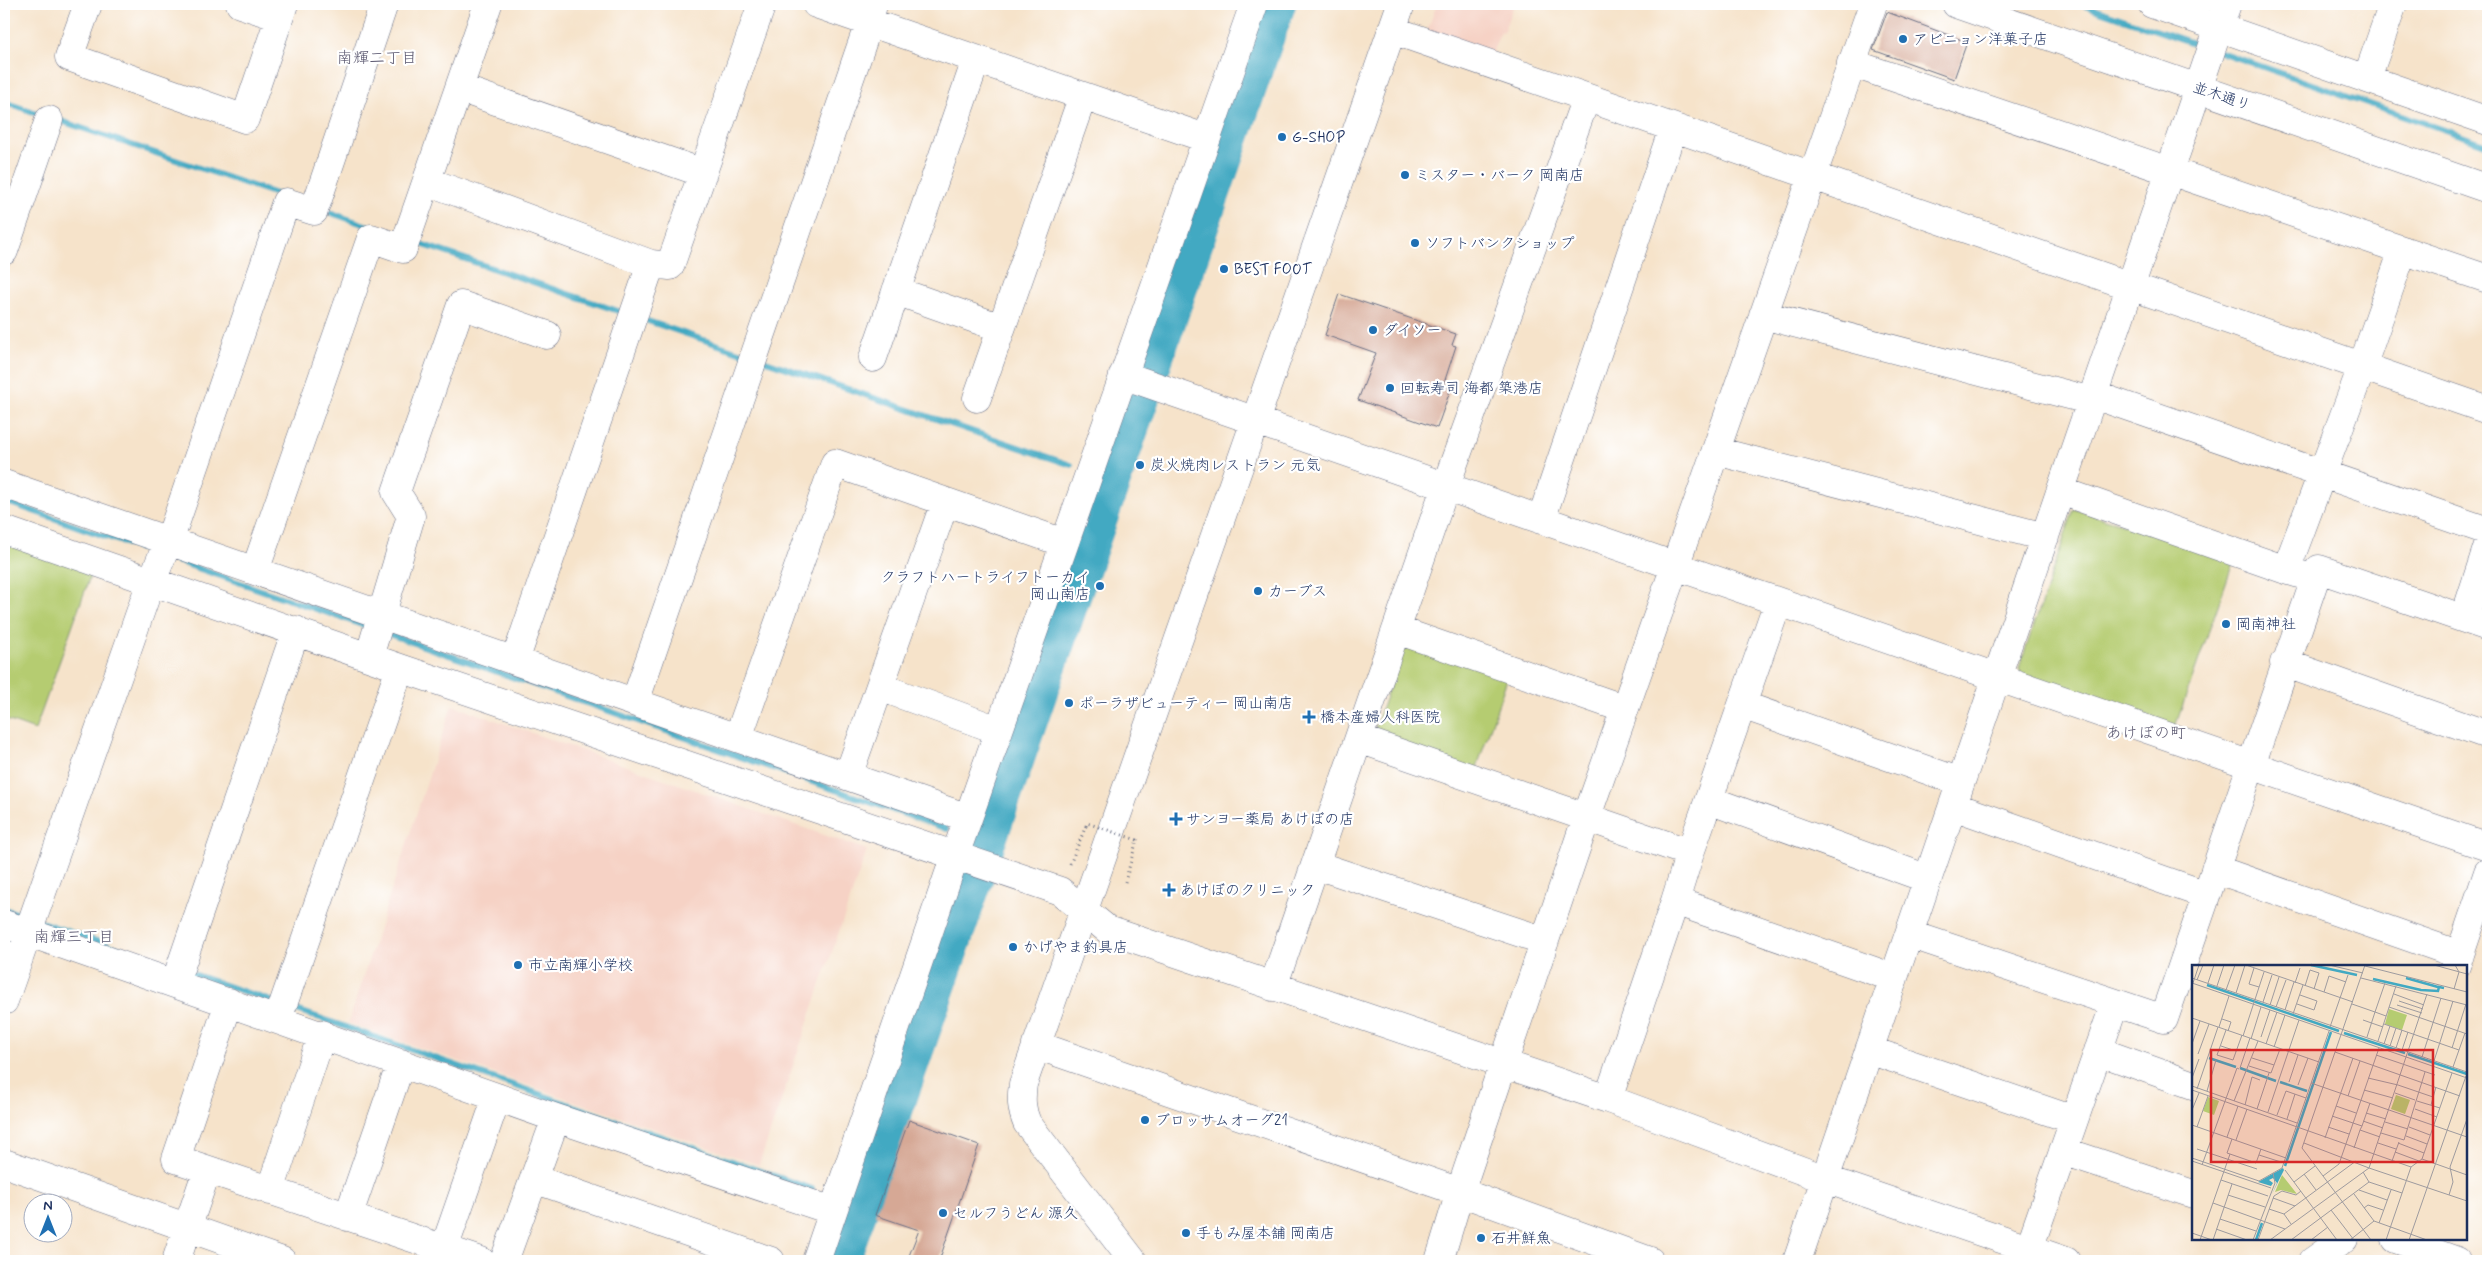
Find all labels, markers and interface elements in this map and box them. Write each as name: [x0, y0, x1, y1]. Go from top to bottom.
place label: アビニョン洋菓子店: [1913, 30, 2048, 50]
marker: アビニョン洋菓子店: [1897, 33, 1909, 45]
district label: 南輝二丁目: [337, 48, 417, 69]
street label: 並木通り: [2190, 78, 2253, 116]
place label: G-SHOP: [1292, 128, 1345, 148]
marker: G-SHOP: [1276, 131, 1288, 143]
place label: ミスター・バーク 岡南店: [1415, 166, 1584, 186]
marker: ミスター・バーク 岡南店: [1399, 169, 1411, 181]
place label: ソフトバンクショップ: [1425, 234, 1574, 254]
marker: ソフトバンクショップ: [1409, 237, 1421, 249]
place label: BEST FOOT: [1234, 260, 1312, 280]
marker: BEST FOOT: [1218, 263, 1230, 275]
place label: ダイソー: [1383, 321, 1442, 341]
marker: ダイソー: [1367, 324, 1379, 336]
place label: 回転寿司 海都 築港店: [1400, 379, 1543, 399]
marker: 回転寿司 海都 築港店: [1384, 382, 1396, 394]
place label: 炭火焼肉レストラン 元気: [1150, 456, 1320, 476]
marker: 炭火焼肉レストラン 元気: [1134, 459, 1146, 471]
place label: クラフトハートライフトーカイ 岡山南店: [881, 568, 1090, 605]
marker: クラフトハートライフトーカイ 岡山南店: [1094, 580, 1106, 592]
place label: カーブス: [1268, 582, 1327, 602]
marker: カーブス: [1252, 585, 1264, 597]
place label: 岡南神社: [2236, 615, 2296, 635]
marker: 岡南神社: [2220, 618, 2232, 630]
place label: ポーラザビューティー 岡山南店: [1079, 694, 1293, 714]
marker: ポーラザビューティー 岡山南店: [1063, 697, 1075, 709]
place label: 橋本産婦人科医院: [1320, 708, 1440, 728]
marker: 橋本産婦人科医院: [1302, 710, 1316, 724]
district label: あけぼの町: [2106, 723, 2186, 744]
place label: サンヨー薬局 あけぼの店: [1186, 810, 1354, 830]
marker: サンヨー薬局 あけぼの店: [1170, 813, 1182, 825]
place label: あけぼのクリニック: [1180, 881, 1315, 901]
marker: あけぼのクリニック: [1162, 883, 1176, 897]
district label: 南輝三丁目: [34, 927, 114, 948]
place label: かげやま釣具店: [1023, 938, 1128, 958]
marker: かげやま釣具店: [1007, 941, 1019, 953]
place label: 市立南輝小学校: [528, 956, 633, 976]
marker: 市立南輝小学校: [512, 959, 524, 971]
inset map: [2192, 965, 2467, 1240]
place label: ブロッサムオーグ21: [1155, 1111, 1288, 1131]
marker: ブロッサムオーグ21: [1139, 1114, 1151, 1126]
north arrow: [22, 1192, 72, 1242]
text: N: [43, 1197, 53, 1215]
place label: セルフうどん 源久: [953, 1204, 1078, 1224]
marker: セルフうどん 源久: [937, 1207, 949, 1219]
place label: 手もみ屋本舗 岡南店: [1196, 1224, 1335, 1244]
marker: 手もみ屋本舗 岡南店: [1180, 1227, 1192, 1239]
place label: 石井鮮魚: [1491, 1229, 1551, 1249]
marker: 石井鮮魚: [1475, 1232, 1487, 1244]

